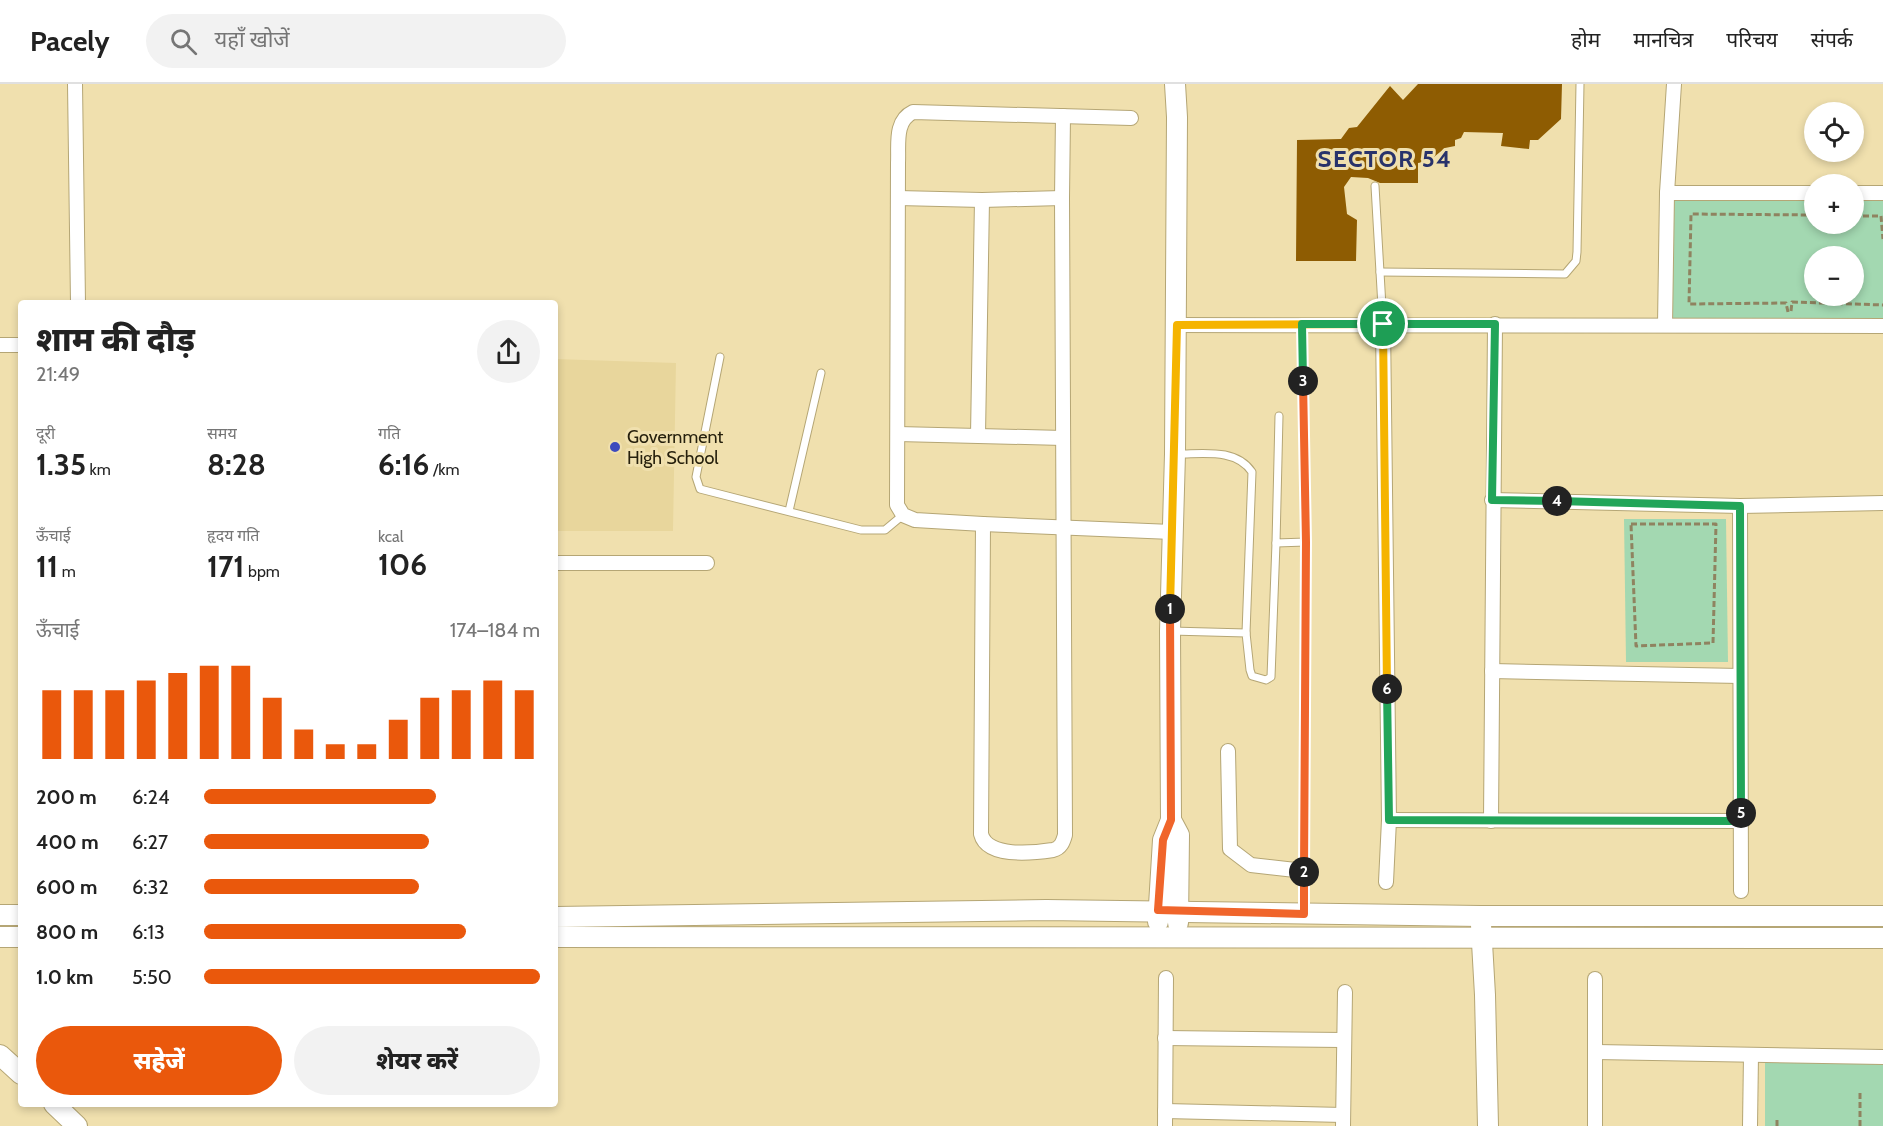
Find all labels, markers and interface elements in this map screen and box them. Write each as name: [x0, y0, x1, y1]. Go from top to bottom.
search box: [146, 14, 566, 68]
text: Pacely: [30, 24, 110, 58]
icon: search: [167, 25, 200, 58]
text: यहाँ खोजें: [215, 26, 290, 53]
text: होम: [1571, 27, 1600, 52]
text: मानचित्र: [1633, 27, 1693, 52]
text: परिचय: [1726, 27, 1778, 52]
text: संपर्क: [1811, 27, 1853, 52]
map controls: [1804, 102, 1864, 306]
button: locate: [1804, 102, 1864, 162]
district label: SECTOR 54: [1318, 144, 1452, 173]
button: +: [1804, 174, 1864, 234]
button: −: [1804, 246, 1864, 306]
pin: [1357, 298, 1408, 349]
icon: arrive: [1366, 307, 1399, 340]
text: शाम की दौड़: [36, 319, 195, 359]
button: share: [477, 320, 540, 383]
text: 21:49: [36, 362, 80, 386]
pin: 3: [1288, 366, 1318, 396]
text: 3: [1299, 371, 1307, 390]
text: दूरी: [36, 424, 55, 443]
text: समय: [207, 424, 237, 443]
text: गति: [378, 424, 400, 443]
place label: Government High School: [627, 426, 723, 469]
marker: Government High School: [608, 440, 622, 454]
text: 1.35: [36, 446, 86, 483]
text: 8:28: [207, 446, 266, 483]
text: 6:16: [378, 446, 429, 483]
text: km: [86, 460, 111, 479]
text: /km: [429, 460, 459, 479]
pin: 4: [1542, 486, 1572, 516]
text: 4: [1552, 491, 1562, 510]
text: ऊँचाई: [36, 526, 71, 545]
text: हृदय गति: [207, 526, 259, 545]
text: kcal: [378, 527, 404, 546]
text: 106: [378, 546, 427, 583]
text: 11: [36, 548, 58, 585]
text: 171: [207, 548, 244, 585]
text: m: [58, 562, 76, 581]
text: bpm: [244, 562, 280, 581]
pin: 1: [1155, 594, 1185, 624]
text: 1: [1167, 599, 1173, 618]
text: ऊँचाई: [36, 618, 79, 642]
text: 174–184 m: [450, 618, 540, 642]
pin: 6: [1372, 674, 1402, 704]
text: 6: [1383, 679, 1392, 698]
text: 200 m: [36, 785, 97, 809]
text: 6:24: [132, 785, 170, 809]
pin: 5: [1726, 798, 1756, 828]
text: 5: [1737, 803, 1745, 822]
text: 400 m: [36, 830, 99, 854]
text: 6:27: [132, 830, 168, 854]
pin: 2: [1289, 857, 1319, 887]
text: 2: [1300, 862, 1308, 881]
text: 600 m: [36, 875, 97, 899]
text: 6:32: [132, 875, 169, 899]
text: 800 m: [36, 920, 98, 944]
text: 6:13: [132, 920, 165, 944]
text: 1.0 km: [36, 965, 93, 989]
text: 5:50: [132, 965, 172, 989]
button: सहेजें: [36, 1026, 282, 1095]
button: शेयर करें: [294, 1026, 540, 1095]

